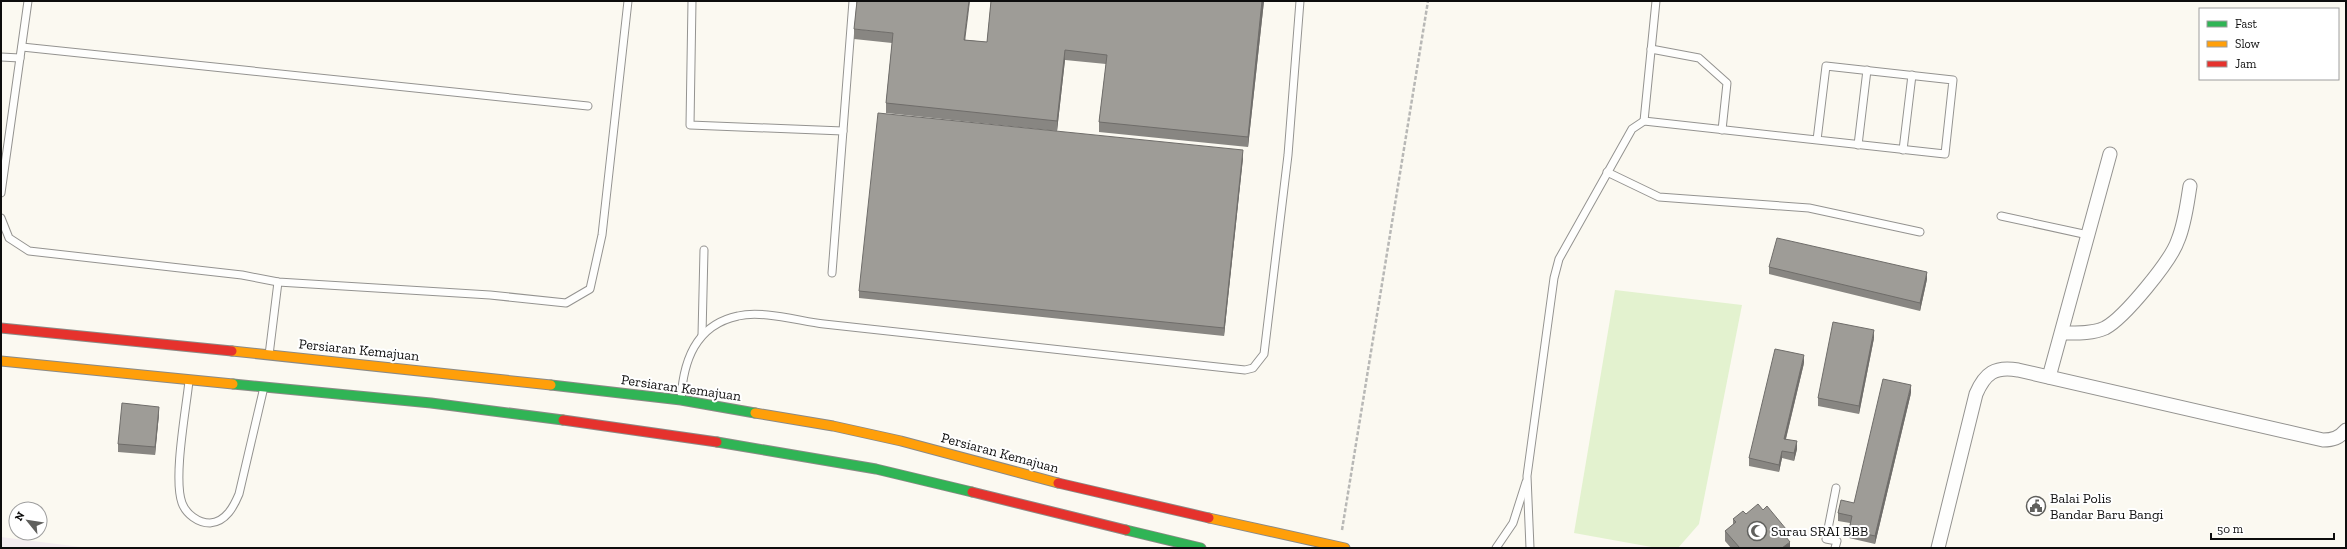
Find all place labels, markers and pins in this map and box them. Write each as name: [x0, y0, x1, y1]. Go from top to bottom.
place label: Balai Polis Bandar Baru Bangi: [2050, 490, 2164, 523]
public building icon: Balai Polis Bandar Baru Bangi: [2025, 495, 2047, 517]
mosque icon: Surau SRAI BBB: [1746, 520, 1768, 542]
place label: Surau SRAI BBB: [1771, 523, 1868, 540]

